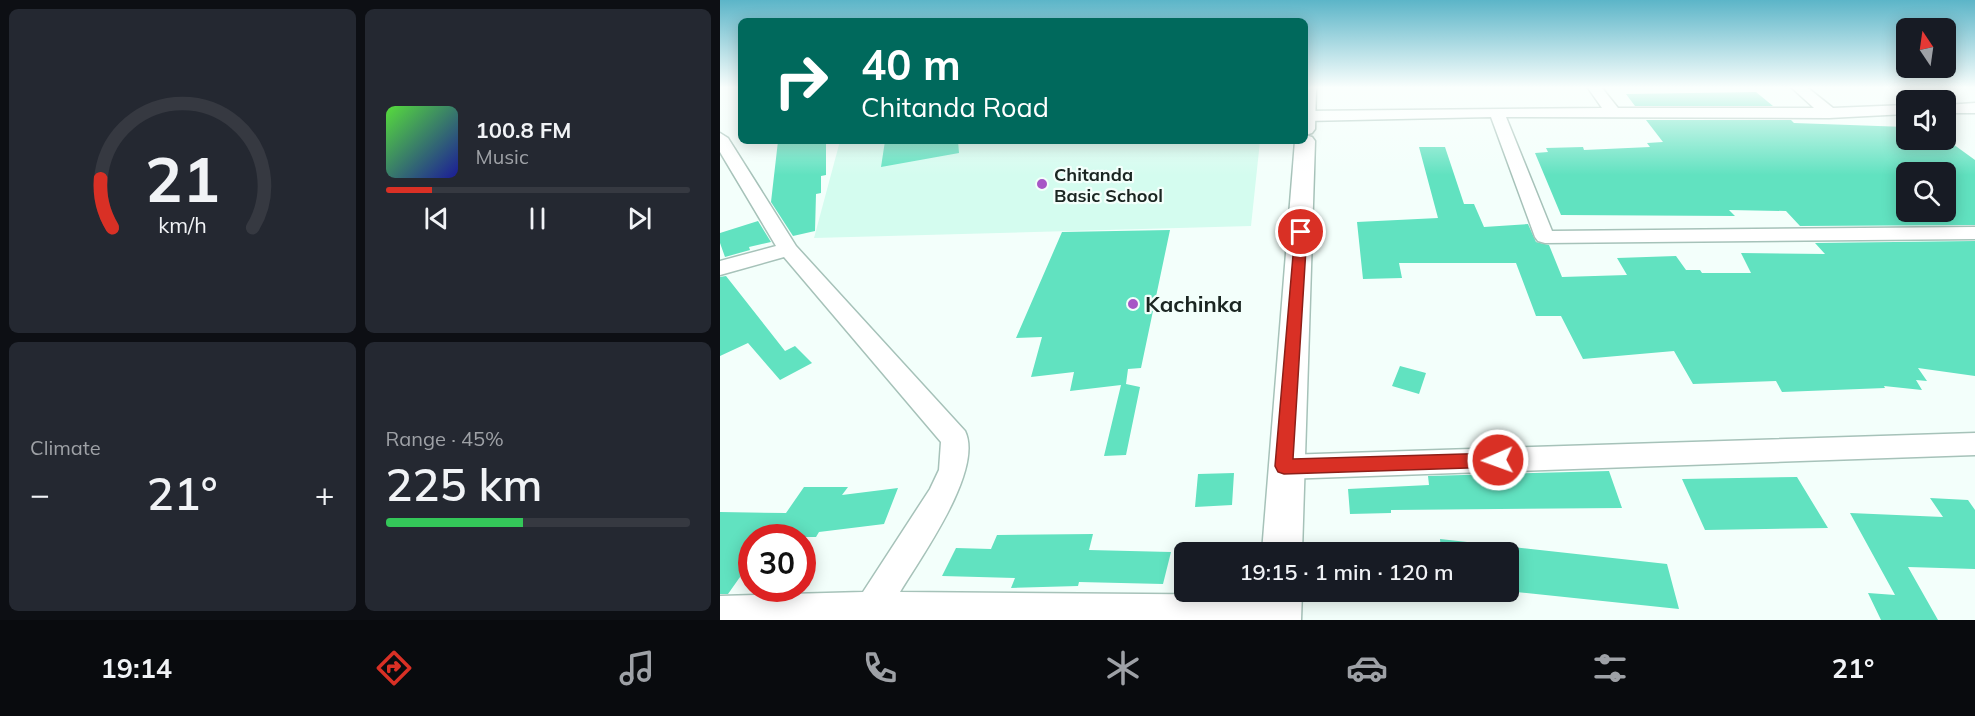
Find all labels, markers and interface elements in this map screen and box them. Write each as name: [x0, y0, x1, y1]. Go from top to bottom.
north arrow: [1896, 18, 1956, 78]
map controls: [1896, 18, 1956, 222]
text: 40 m: [861, 38, 961, 91]
icon: right: [762, 42, 840, 120]
text: Chitanda Road: [861, 90, 1049, 124]
button: sound: [1896, 90, 1956, 150]
text: 100.8 FM: [476, 116, 572, 144]
text: 21: [145, 139, 220, 218]
text: Music: [476, 144, 529, 169]
button: search: [1896, 162, 1956, 222]
place label: Chitanda Basic School: [1054, 163, 1163, 207]
marker: Chitanda Basic School: [1035, 177, 1049, 191]
icon: previous: [420, 202, 453, 235]
icon: pause: [521, 202, 554, 235]
icon: next: [623, 202, 656, 235]
pin: [1275, 206, 1326, 257]
text: km/h: [158, 211, 206, 238]
icon: arrive: [1284, 215, 1317, 248]
place label: Kachinka: [1145, 290, 1242, 318]
marker: Kachinka: [1126, 297, 1140, 311]
text: Range · 45%: [386, 426, 504, 451]
position arrow: [1466, 428, 1530, 492]
text: Climate: [30, 435, 101, 460]
text: 225 km: [386, 456, 542, 512]
text: 21°: [147, 465, 218, 521]
text: −: [30, 473, 50, 514]
text: +: [315, 473, 334, 514]
speed limit sign: 30: [738, 524, 816, 602]
text: 19:15 · 1 min · 120 m: [1239, 558, 1454, 586]
icon: directions: [373, 647, 415, 689]
icon: music: [616, 647, 658, 689]
icon: phone: [859, 647, 901, 689]
icon: climate: [1102, 647, 1144, 689]
icon: car: [1346, 647, 1388, 689]
icon: filters: [1589, 647, 1631, 689]
text: 19:14: [101, 651, 172, 685]
text: 21°: [1832, 651, 1874, 685]

